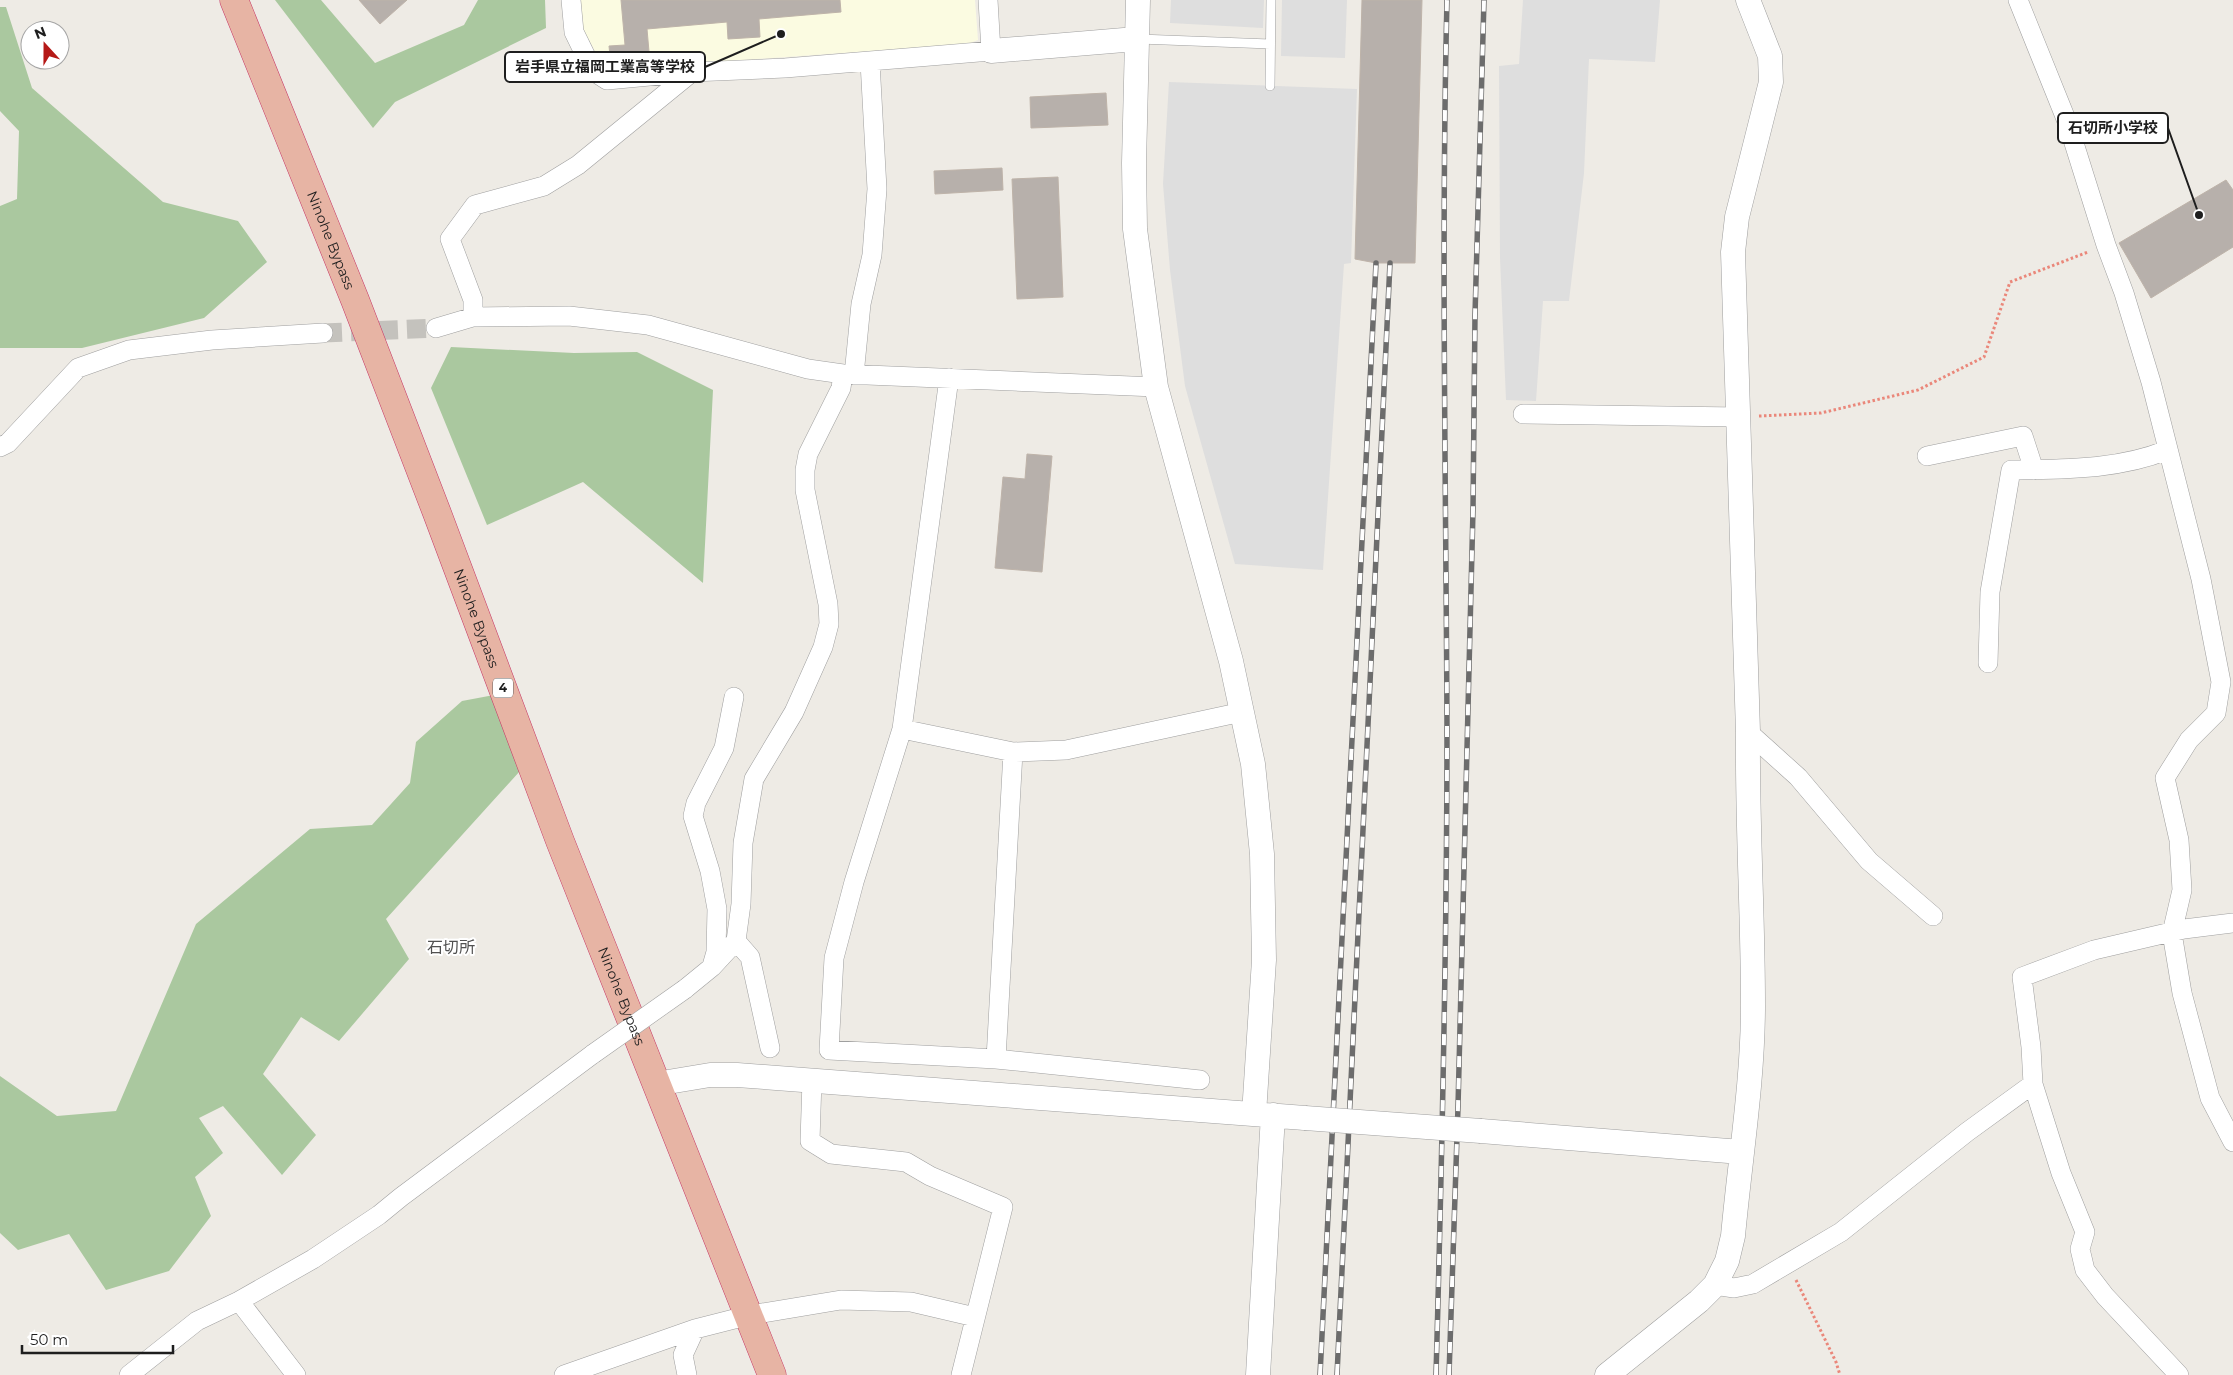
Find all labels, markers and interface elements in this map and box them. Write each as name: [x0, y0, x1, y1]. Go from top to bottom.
north arrow: [20, 20, 70, 70]
text: N: [32, 22, 49, 43]
callout: 岩手県立福岡工業高等学校: [505, 52, 705, 82]
text: 岩手県立福岡工業高等学校: [515, 57, 695, 76]
callout: 石切所小学校: [2058, 113, 2168, 143]
text: 石切所小学校: [2068, 118, 2158, 137]
street label: Ninohe Bypass: [303, 188, 359, 292]
street label: Ninohe Bypass: [450, 566, 503, 670]
road number: 4: [493, 678, 513, 698]
district label: 石切所: [427, 938, 475, 957]
street label: Ninohe Bypass: [594, 944, 649, 1048]
scale bar: [22, 1322, 174, 1354]
text: 50 m: [30, 1330, 68, 1349]

